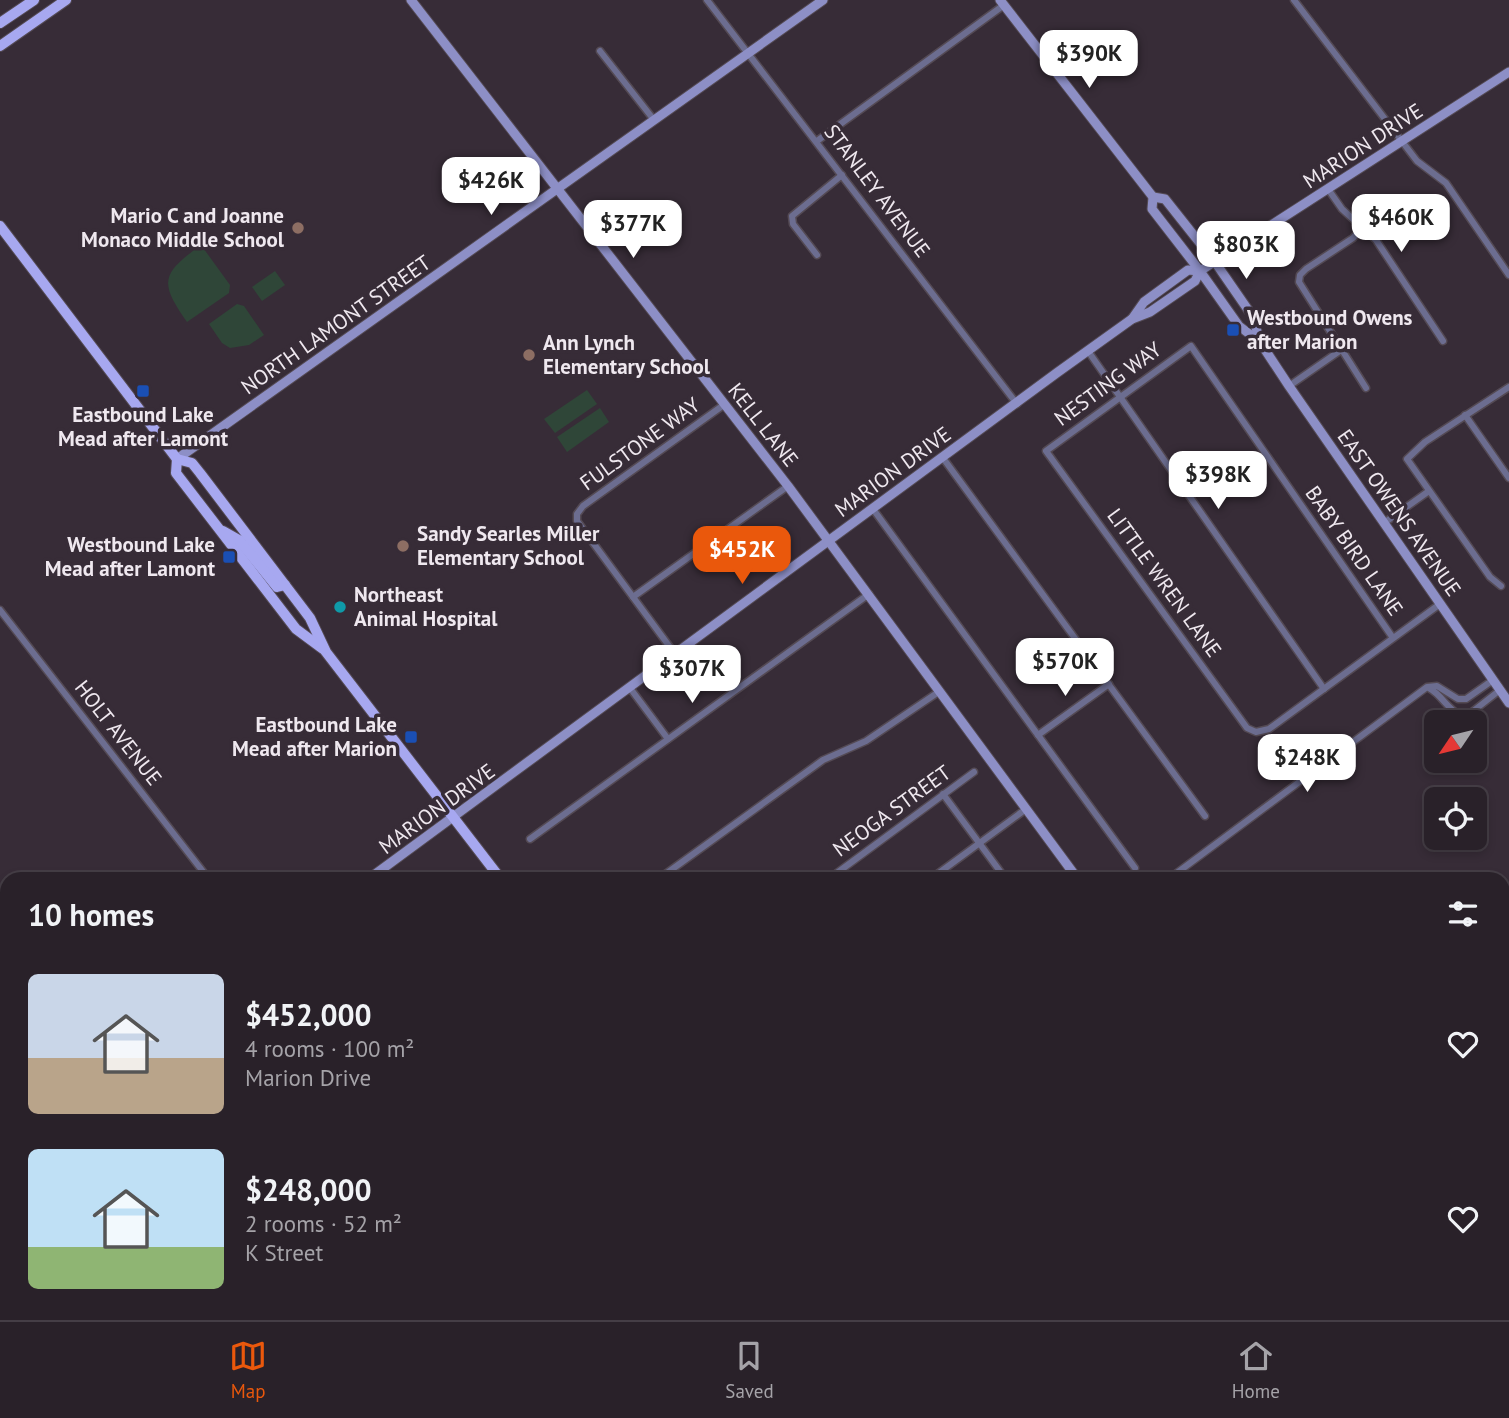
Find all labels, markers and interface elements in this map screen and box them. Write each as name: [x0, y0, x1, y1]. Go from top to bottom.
pin: $390K: [1040, 31, 1138, 90]
text: $390K: [1056, 38, 1122, 67]
street label: MARION DRIVE: [1298, 97, 1428, 194]
street label: STANLEY AVENUE: [819, 119, 936, 263]
pin: $426K: [442, 158, 540, 217]
text: $426K: [458, 165, 524, 194]
pin: $460K: [1352, 194, 1450, 254]
pin: $377K: [584, 201, 682, 260]
place label: Mario C and Joanne Monaco Middle School: [81, 202, 285, 253]
text: $460K: [1368, 202, 1434, 231]
text: $377K: [600, 208, 666, 237]
marker: Mario C and Joanne Monaco Middle School: [290, 220, 306, 236]
pin: $803K: [1197, 222, 1295, 281]
text: $803K: [1213, 229, 1279, 258]
street label: NORTH LAMONT STREET: [236, 249, 436, 400]
place label: Westbound Owens after Marion: [1247, 304, 1413, 355]
marker: Westbound Owens after Marion: [1225, 322, 1241, 338]
place label: Ann Lynch Elementary School: [543, 329, 711, 380]
street label: NESTING WAY: [1049, 336, 1167, 432]
marker: Ann Lynch Elementary School: [521, 347, 537, 363]
street label: KELL LANE: [722, 377, 805, 472]
marker: Eastbound Lake Mead after Lamont: [135, 383, 151, 399]
street label: FULSTONE WAY: [575, 391, 705, 496]
place label: Eastbound Lake Mead after Lamont: [58, 401, 229, 452]
street label: MARION DRIVE: [829, 420, 956, 523]
street label: EAST OWENS AVENUE: [1332, 424, 1467, 601]
pin: $398K: [1169, 452, 1267, 511]
text: $398K: [1185, 459, 1251, 488]
street label: BABY BIRD LANE: [1300, 481, 1409, 621]
street label: LITTLE WREN LANE: [1101, 503, 1228, 662]
place label: Sandy Searles Miller Elementary School: [417, 520, 600, 571]
pin: $452K: [693, 526, 791, 586]
place label: Westbound Lake Mead after Lamont: [45, 531, 216, 582]
text: $452K: [709, 534, 775, 563]
marker: Sandy Searles Miller Elementary School: [395, 538, 411, 554]
marker: Westbound Lake Mead after Lamont: [221, 549, 237, 565]
place label: Northeast Animal Hospital: [354, 581, 498, 632]
marker: Northeast Animal Hospital: [332, 599, 348, 615]
pin: $570K: [1016, 638, 1114, 698]
pin: $307K: [643, 646, 741, 705]
text: $570K: [1032, 646, 1098, 675]
text: $307K: [659, 653, 725, 682]
street label: HOLT AVENUE: [69, 675, 168, 791]
north arrow: [1424, 710, 1488, 774]
map controls: [1424, 710, 1487, 850]
place label: Eastbound Lake Mead after Marion: [232, 711, 397, 762]
marker: Eastbound Lake Mead after Marion: [403, 729, 419, 745]
pin: $248K: [1258, 734, 1356, 794]
text: $248K: [1274, 742, 1340, 771]
street label: MARION DRIVE: [373, 757, 500, 860]
street label: NEOGA STREET: [828, 759, 956, 862]
button: locate: [1424, 787, 1487, 850]
text: 10 homes: [28, 895, 154, 934]
icon: filters: [1444, 895, 1482, 933]
text: $452,000: [245, 995, 372, 1034]
icon: home: [84, 1002, 168, 1086]
icon: heart: [1444, 1025, 1482, 1063]
text: 4 rooms · 100 m²: [245, 1034, 414, 1063]
text: Marion Drive: [245, 1063, 371, 1092]
text: $248,000: [245, 1170, 372, 1209]
icon: home: [84, 1177, 168, 1261]
icon: heart: [1444, 1200, 1482, 1238]
text: 2 rooms · 52 m²: [245, 1209, 402, 1238]
text: K Street: [245, 1238, 323, 1267]
tab: Map: [229, 1337, 267, 1403]
tab: Saved: [725, 1337, 774, 1403]
tab: Home: [1232, 1337, 1280, 1403]

